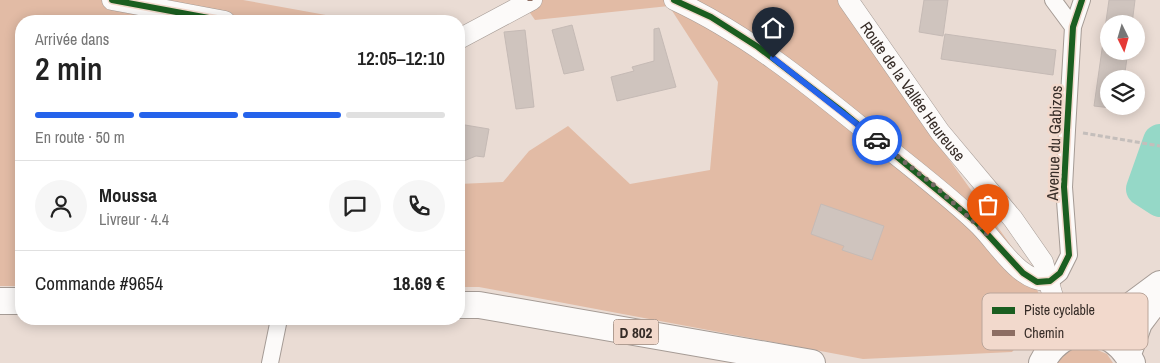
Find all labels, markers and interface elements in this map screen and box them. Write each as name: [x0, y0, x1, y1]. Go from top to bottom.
pin: [752, 7, 794, 58]
icon: home: [759, 14, 787, 42]
north arrow: [1100, 15, 1145, 60]
map controls: [1100, 15, 1145, 115]
street label: Route de la Vallée Heureuse: [855, 17, 971, 166]
text: Arrivée dans: [35, 28, 109, 50]
text: 12:05–12:10: [357, 45, 445, 71]
text: 2 min: [35, 47, 103, 90]
button: layers: [1100, 70, 1145, 115]
street label: Avenue du Gabizos: [1041, 85, 1067, 202]
courier: [852, 115, 902, 165]
text: En route · 50 m: [35, 126, 125, 148]
icon: car: [863, 126, 891, 154]
button: person: [35, 180, 87, 232]
button: chat: [329, 180, 381, 232]
button: phone: [393, 180, 445, 232]
text: Moussa: [99, 182, 157, 208]
pin: [967, 184, 1009, 235]
icon: bag: [974, 191, 1002, 219]
text: Livreur · 4.4: [99, 208, 169, 230]
text: Commande #9654: [35, 270, 163, 296]
text: 18.69 €: [393, 270, 445, 296]
legend: [982, 293, 1148, 350]
text: Piste cyclable: [1024, 301, 1095, 319]
road number: D 802: [614, 320, 658, 344]
text: Chemin: [1024, 324, 1064, 342]

